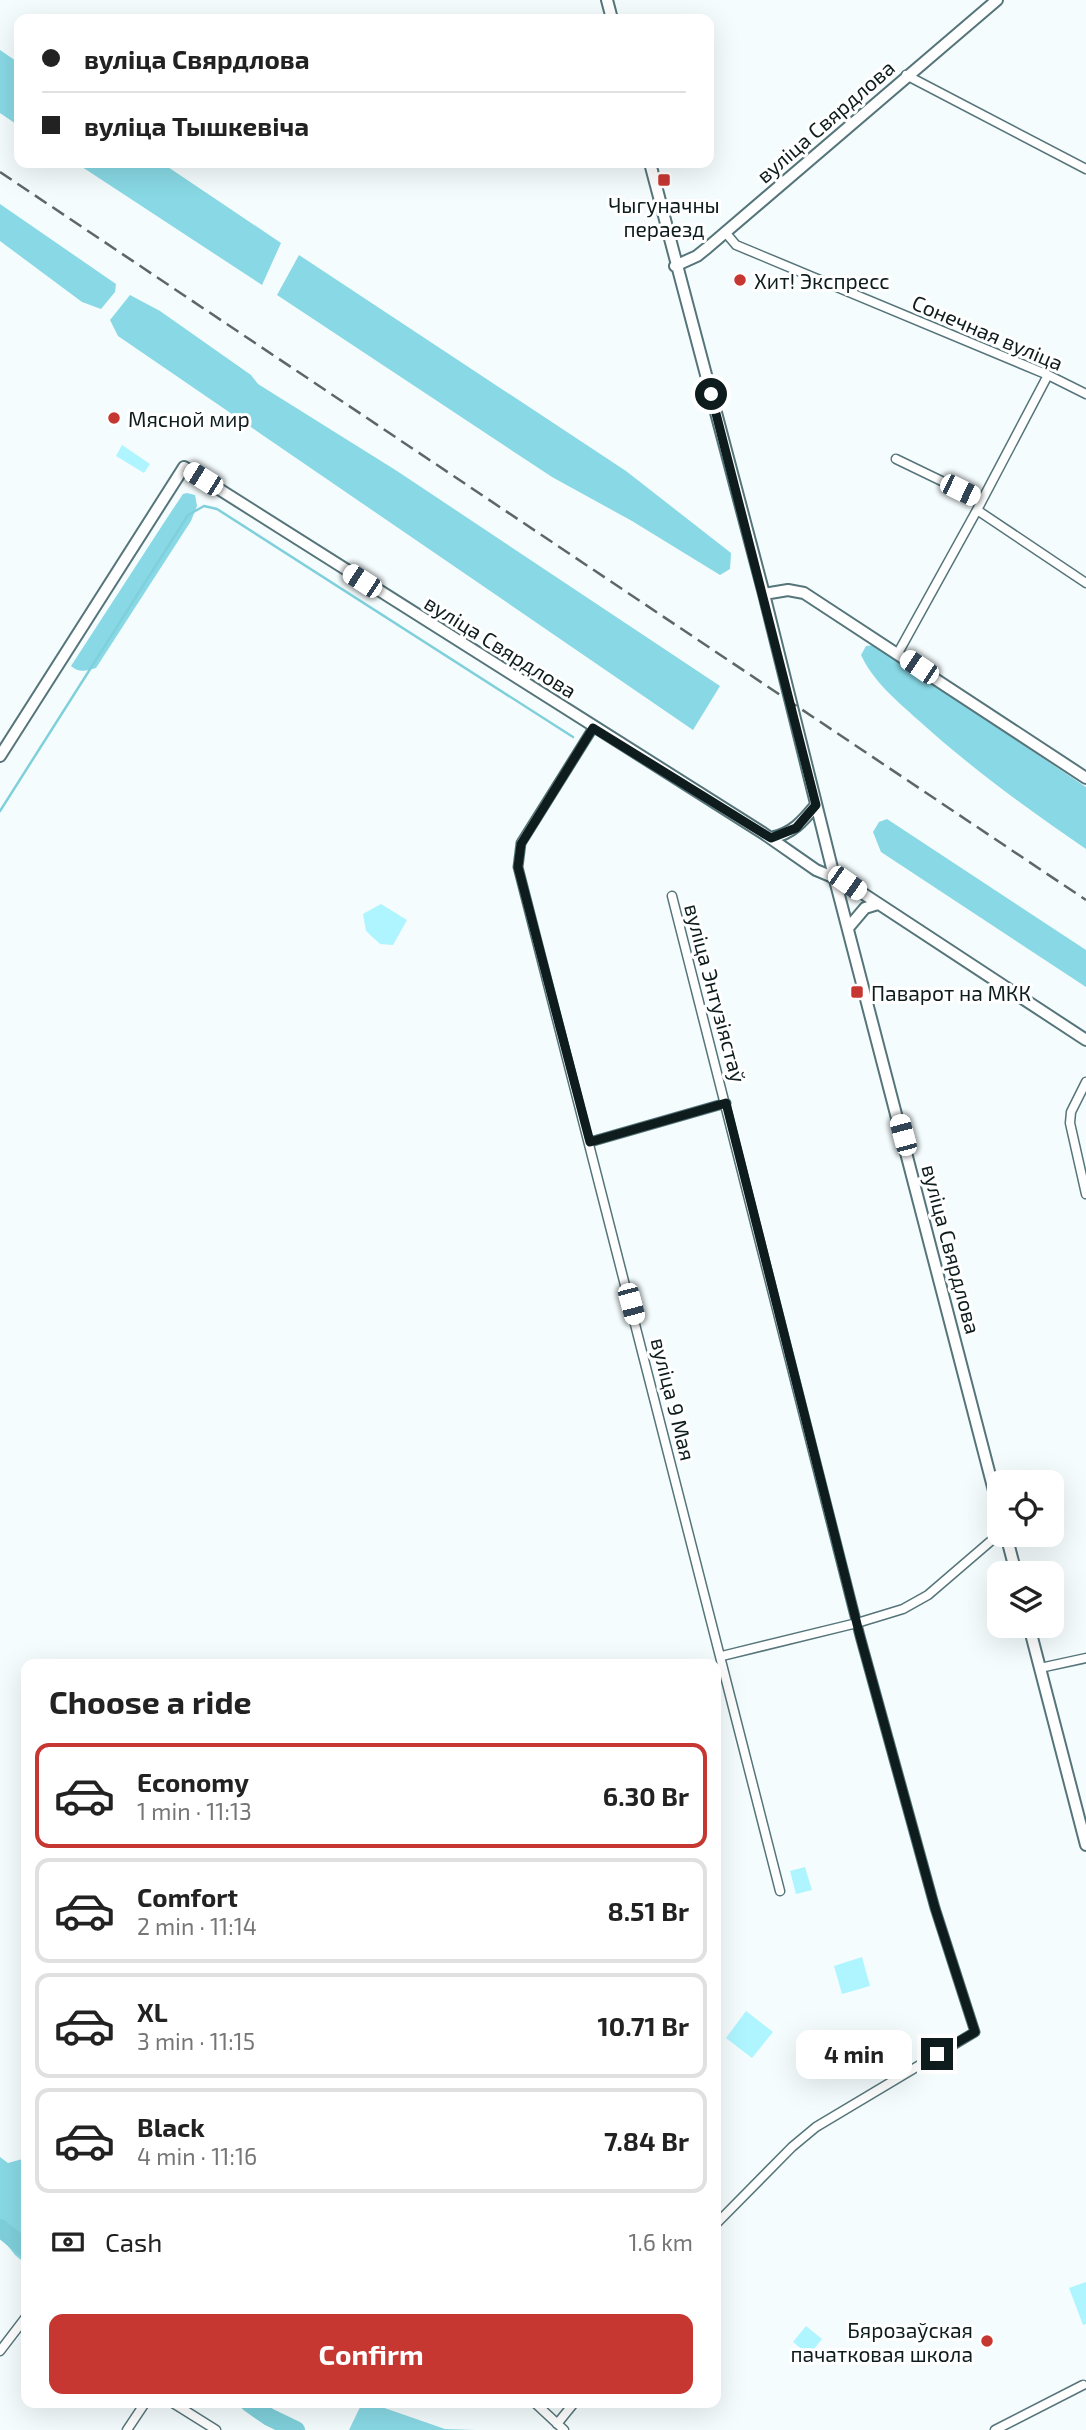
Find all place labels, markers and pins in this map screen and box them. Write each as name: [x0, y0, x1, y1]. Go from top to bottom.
marker: Чыгуначны пераезд: [656, 172, 672, 188]
place label: Чыгуначны пераезд: [608, 192, 720, 241]
place label: Хит! Экспресс: [754, 268, 890, 293]
marker: Хит! Экспресс: [732, 272, 748, 288]
place label: Мясной мир: [128, 406, 250, 431]
marker: Мясной мир: [106, 410, 122, 426]
place label: Паварот на МКК: [871, 980, 1031, 1005]
marker: Паварот на МКК: [849, 984, 865, 1000]
place label: Бярозаўская пачатковая школа: [790, 2317, 973, 2366]
marker: Бярозаўская пачатковая школа: [979, 2333, 995, 2349]

